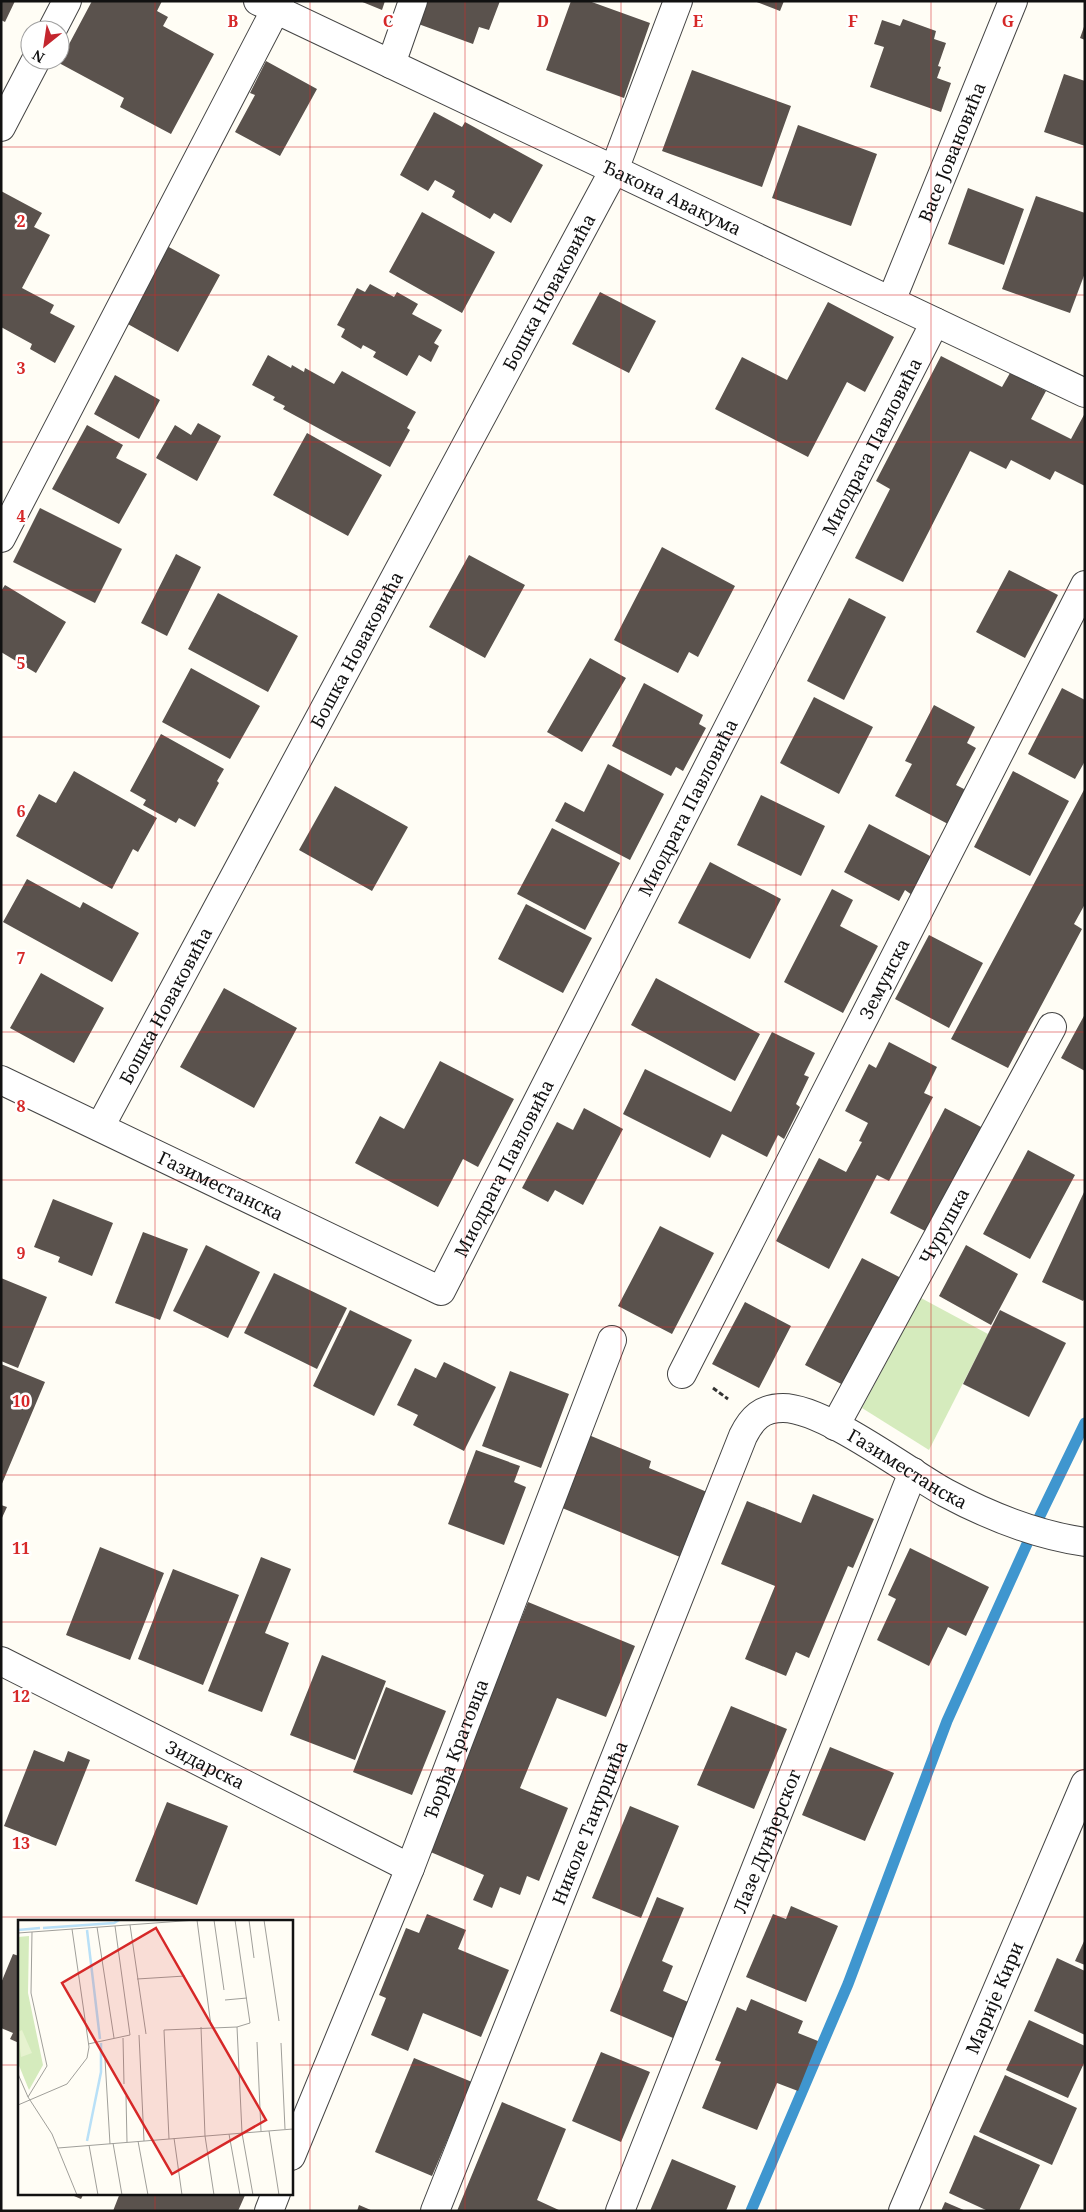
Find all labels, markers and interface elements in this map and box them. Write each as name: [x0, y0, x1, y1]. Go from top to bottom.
text: B: [228, 10, 239, 32]
text: C: [383, 10, 394, 32]
text: D: [537, 10, 549, 32]
text: E: [693, 10, 703, 32]
text: F: [848, 10, 858, 32]
text: G: [1002, 10, 1014, 32]
north arrow: [20, 20, 70, 70]
text: N: [29, 46, 48, 68]
street label: Васе Јовановића: [912, 78, 991, 225]
street label: Ђакона Авакума: [598, 154, 745, 240]
street label: Бошка Новаковића: [497, 209, 600, 374]
text: 2: [16, 210, 26, 232]
street label: Миодрага Павловића: [816, 354, 927, 539]
text: 3: [16, 357, 26, 379]
text: 4: [16, 505, 26, 527]
street label: Бошка Новаковића: [305, 567, 408, 732]
text: 5: [16, 652, 26, 674]
street label: Миодрага Павловића: [632, 714, 743, 900]
text: 6: [16, 800, 26, 822]
street label: Бошка Новаковића: [113, 923, 217, 1088]
street label: Земунска: [853, 934, 915, 1023]
text: 7: [16, 947, 26, 969]
street label: Миодрага Павловића: [448, 1075, 559, 1261]
text: 8: [16, 1095, 26, 1117]
street label: Газиместанска: [154, 1145, 288, 1226]
street label: Чурушка: [913, 1183, 974, 1268]
text: 9: [16, 1242, 26, 1264]
text: 10: [12, 1390, 30, 1412]
street label: Газиместанска: [844, 1423, 972, 1514]
text: 11: [12, 1537, 30, 1559]
street label: Ђорђа Кратовца: [418, 1675, 493, 1823]
text: 12: [12, 1685, 30, 1707]
street label: Зидарска: [162, 1734, 249, 1794]
street label: Николе Танурџића: [546, 1737, 633, 1908]
street label: Лазе Дунђерског: [727, 1765, 806, 1916]
text: 13: [12, 1832, 30, 1854]
inset map: [18, 1920, 292, 2194]
street label: Марије Кири: [959, 1938, 1028, 2057]

